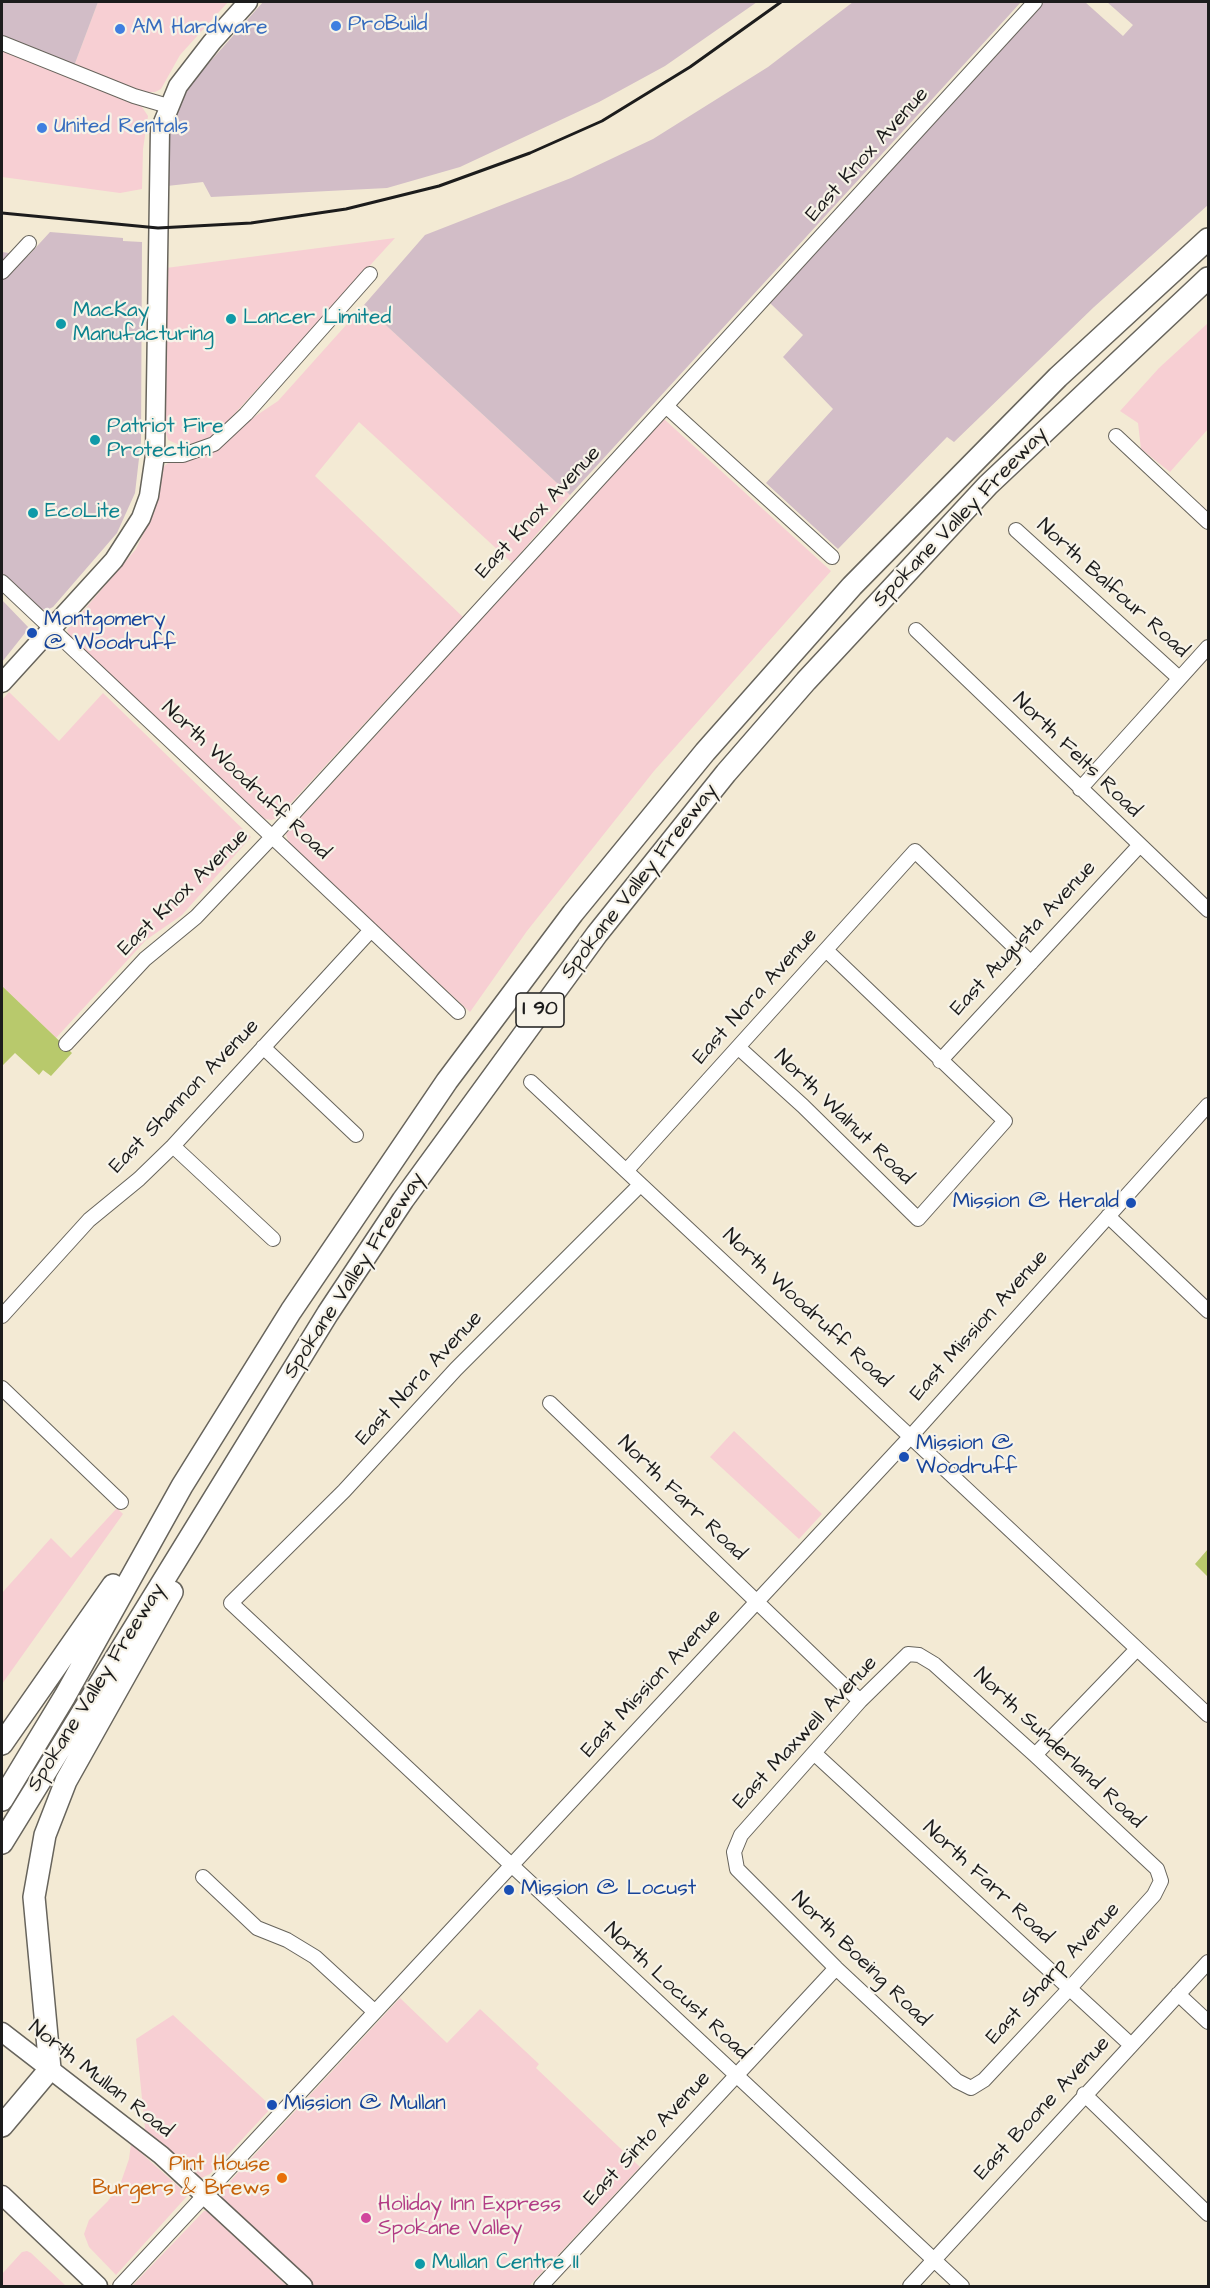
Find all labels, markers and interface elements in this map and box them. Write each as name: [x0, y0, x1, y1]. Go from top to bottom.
place label: ProBuild: [348, 13, 428, 39]
place label: AM Hardware: [132, 16, 268, 42]
marker: ProBuild: [329, 19, 343, 33]
marker: AM Hardware: [113, 22, 127, 36]
street label: East Knox Avenue: [801, 83, 935, 227]
place label: United Rentals: [54, 115, 188, 141]
marker: United Rentals: [35, 121, 49, 135]
place label: MacKay Manufacturing: [73, 299, 214, 349]
place label: Lancer Limited: [243, 306, 391, 332]
marker: Lancer Limited: [224, 312, 238, 326]
marker: MacKay Manufacturing: [54, 317, 68, 331]
place label: Patriot Fire Protection: [107, 415, 224, 465]
street label: Spokane Valley Freeway: [868, 423, 1054, 613]
marker: Patriot Fire Protection: [88, 433, 102, 447]
street label: East Knox Avenue: [471, 441, 607, 585]
place label: EcoLite: [45, 500, 120, 526]
marker: EcoLite: [26, 506, 40, 520]
street label: North Balfour Road: [1031, 514, 1193, 664]
place label: Montgomery @ Woodruff: [44, 608, 176, 658]
marker: Montgomery @ Woodruff: [25, 626, 39, 640]
street label: North Felts Road: [1007, 688, 1145, 824]
street label: North Woodruff Road: [155, 696, 335, 866]
street label: Spokane Valley Freeway: [556, 779, 724, 985]
street label: East Knox Avenue: [113, 824, 255, 962]
street label: East Augusta Avenue: [946, 856, 1102, 1022]
street label: East Nora Avenue: [688, 924, 824, 1070]
road number: I 90: [516, 993, 564, 1027]
street label: East Shannon Avenue: [105, 1014, 265, 1180]
street label: North Walnut Road: [768, 1045, 918, 1191]
street label: Spokane Valley Freeway: [279, 1168, 431, 1384]
place label: Mission @ Herald: [953, 1190, 1119, 1216]
marker: Mission @ Herald: [1124, 1196, 1138, 1210]
street label: North Woodruff Road: [716, 1224, 896, 1394]
street label: East Mission Avenue: [906, 1245, 1054, 1407]
street label: East Nora Avenue: [351, 1307, 489, 1451]
street label: North Farr Road: [611, 1431, 751, 1567]
place label: Mission @ Woodruff: [916, 1432, 1017, 1482]
marker: Mission @ Woodruff: [897, 1450, 911, 1464]
street label: Spokane Valley Freeway: [23, 1579, 171, 1797]
street label: East Mission Avenue: [577, 1604, 727, 1764]
street label: East Maxwell Avenue: [729, 1651, 883, 1815]
street label: North Sunderland Road: [967, 1663, 1149, 1835]
street label: North Farr Road: [917, 1816, 1057, 1950]
place label: Mission @ Locust: [521, 1877, 696, 1903]
marker: Mission @ Locust: [502, 1883, 516, 1897]
street label: North Boeing Road: [785, 1887, 935, 2033]
street label: East Sharp Avenue: [982, 1898, 1126, 2050]
street label: North Locust Road: [598, 1918, 754, 2066]
street label: North Mullan Road: [23, 2016, 177, 2144]
street label: East Boone Avenue: [970, 2032, 1116, 2186]
street label: East Sinto Avenue: [579, 2067, 717, 2211]
place label: Mission @ Mullan: [284, 2092, 446, 2118]
marker: Mission @ Mullan: [265, 2098, 279, 2112]
place label: Pint House Burgers & Brews: [92, 2153, 270, 2203]
marker: Pint House Burgers & Brews: [275, 2171, 289, 2185]
place label: Holiday Inn Express Spokane Valley: [378, 2193, 561, 2243]
marker: Holiday Inn Express Spokane Valley: [359, 2211, 373, 2225]
place label: Mullan Centre II: [432, 2251, 579, 2277]
marker: Mullan Centre II: [413, 2257, 427, 2271]

